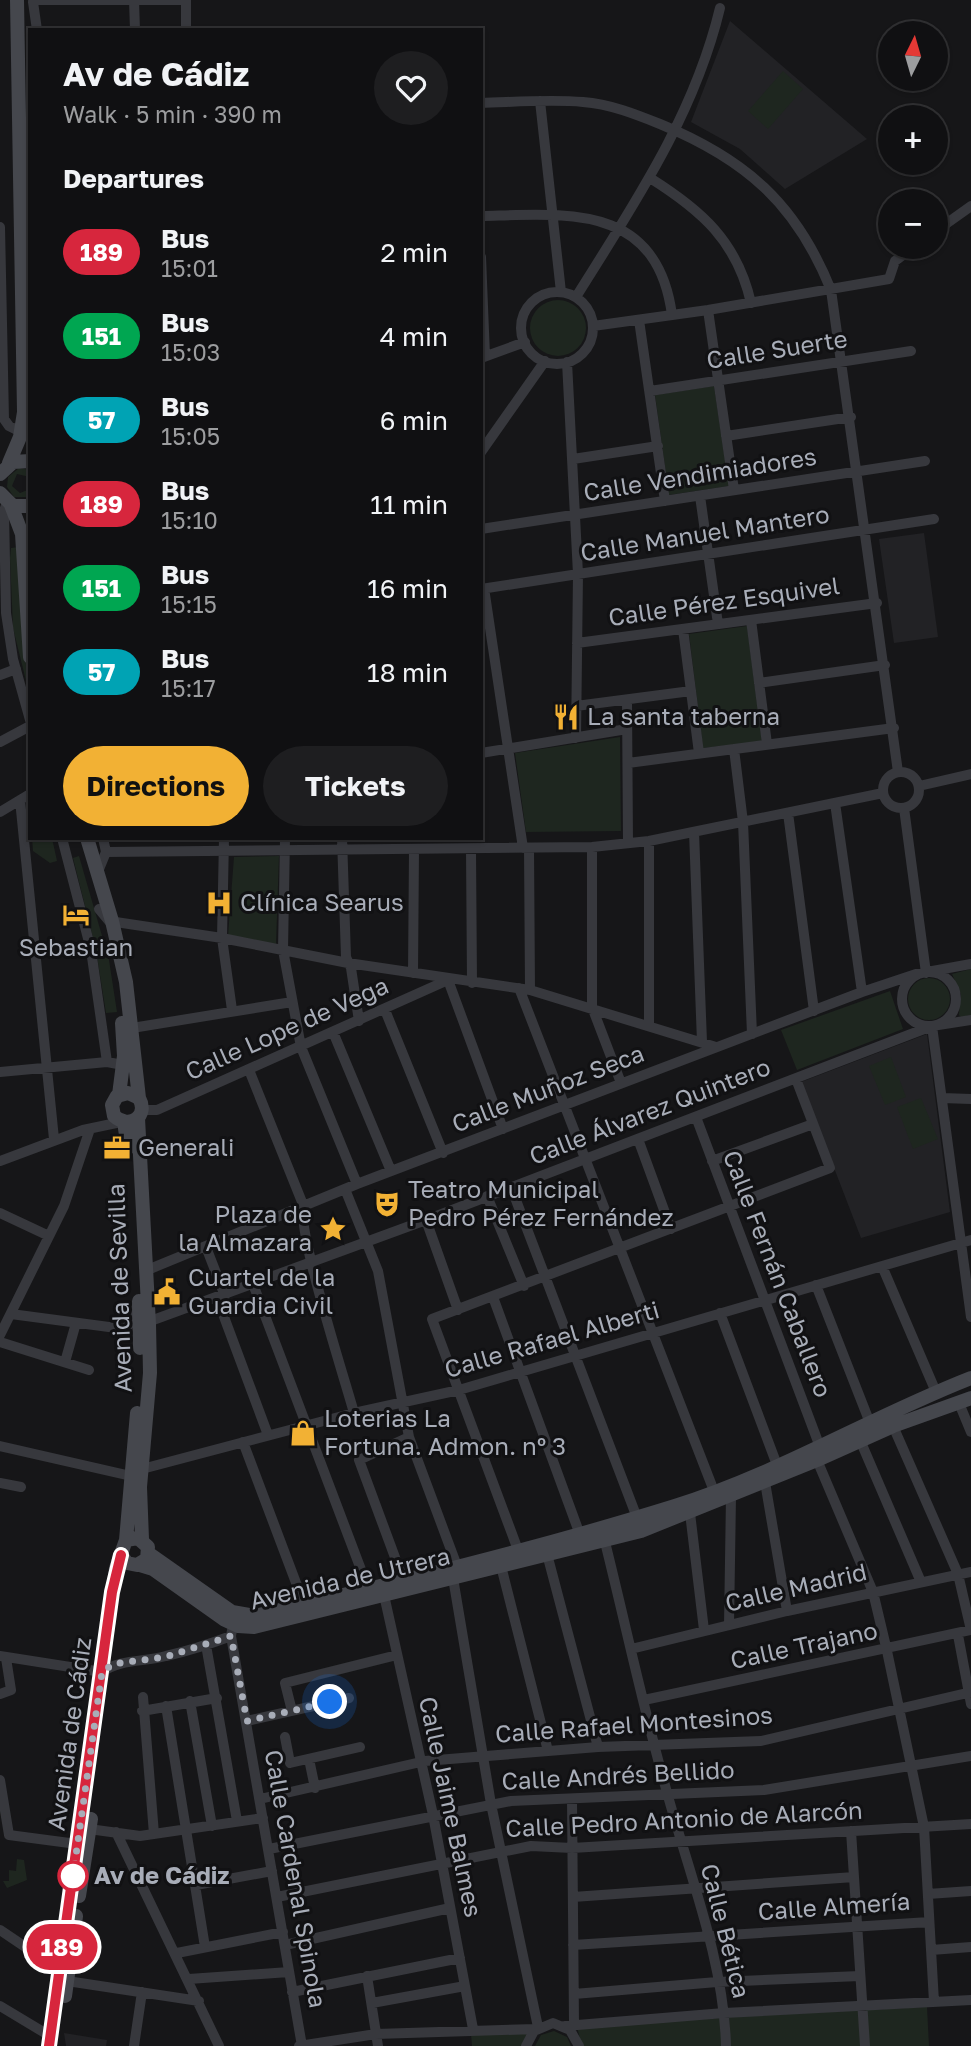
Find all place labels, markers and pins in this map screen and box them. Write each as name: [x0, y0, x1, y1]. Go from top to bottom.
place label: La santa taberna: [587, 701, 780, 730]
restaurant icon: La santa taberna: [551, 702, 581, 732]
place label: Clínica Searus: [240, 887, 404, 916]
hospital icon: Clínica Searus: [204, 888, 234, 918]
hotel icon: Sebastian: [61, 900, 91, 930]
place label: Sebastian: [19, 932, 133, 961]
place label: Generali: [138, 1132, 234, 1161]
office icon: Generali: [102, 1133, 132, 1163]
place label: Teatro Municipal Pedro Pérez Fernández: [408, 1174, 674, 1231]
theatre icon: Teatro Municipal Pedro Pérez Fernández: [372, 1189, 402, 1219]
place label: Plaza de la Almazara: [178, 1199, 312, 1256]
place icon: Plaza de la Almazara: [318, 1214, 348, 1244]
place label: Cuartel de la Guardia Civil: [188, 1262, 335, 1319]
public building icon: Cuartel de la Guardia Civil: [152, 1277, 182, 1307]
place label: Loterias La Fortuna. Admon. nº 3: [324, 1403, 566, 1460]
shop icon: Loterias La Fortuna. Admon. nº 3: [288, 1418, 318, 1448]
place label: Av de Cádiz: [94, 1860, 230, 1889]
marker: Av de Cádiz: [58, 1861, 88, 1891]

